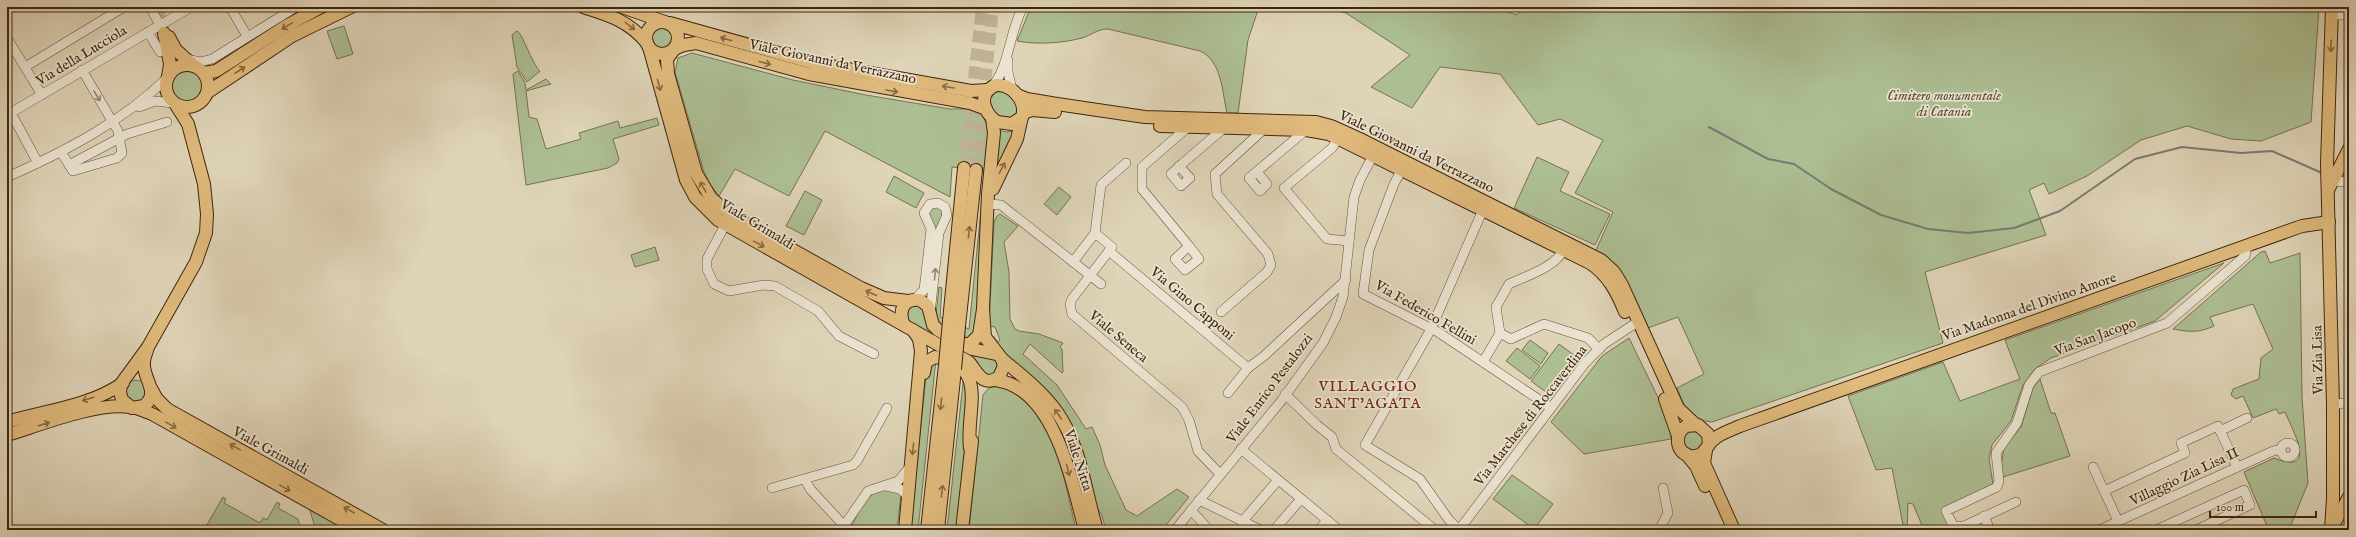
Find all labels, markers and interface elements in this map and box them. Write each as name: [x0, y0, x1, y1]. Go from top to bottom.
street label: Via della Lucciola: [32, 21, 131, 91]
one-way arrow: [281, 22, 293, 30]
one-way arrow: [625, 22, 636, 31]
one-way arrow: [719, 35, 732, 42]
street label: Viale Giovanni da Verrazzano: [747, 35, 918, 89]
one-way arrow: [2327, 39, 2334, 52]
one-way arrow: [759, 59, 772, 67]
one-way arrow: [234, 65, 245, 74]
one-way arrow: [656, 78, 664, 91]
one-way arrow: [942, 83, 955, 91]
one-way arrow: [885, 87, 898, 95]
park label: Cimitero monumentale di Catania: [1887, 87, 2001, 121]
one-way arrow: [94, 90, 102, 102]
street label: Viale Giovanni da Verrazzano: [1335, 106, 1497, 197]
one-way arrow: [999, 162, 1006, 174]
one-way arrow: [699, 181, 707, 193]
street label: Viale Grimaldi: [716, 195, 798, 254]
one-way arrow: [965, 226, 973, 239]
one-way arrow: [753, 241, 765, 248]
street label: Via Gino Capponi: [1146, 263, 1239, 345]
one-way arrow: [932, 268, 939, 281]
street label: Via Madonna del Divino Amore: [1939, 268, 2119, 346]
street label: Via Federico Fellini: [1371, 276, 1480, 349]
one-way arrow: [865, 288, 877, 296]
street label: Viale Seneca: [1084, 306, 1152, 367]
street label: Via San Jacopo: [2051, 314, 2139, 360]
street label: Via Zia Lisa: [2308, 324, 2328, 396]
street label: Viale Enrico Pestalozzi: [1222, 330, 1317, 448]
street label: Via Marchese di Roccaverdina: [1470, 341, 1592, 490]
district label: VILLAGGIO SANT'AGATA: [1314, 377, 1422, 413]
one-way arrow: [81, 396, 94, 403]
one-way arrow: [937, 397, 944, 410]
one-way arrow: [1054, 409, 1062, 420]
one-way arrow: [38, 420, 51, 427]
one-way arrow: [165, 421, 177, 429]
street label: Viale Grimaldi: [229, 422, 312, 479]
street label: Viale Nitta: [1059, 426, 1097, 494]
one-way arrow: [909, 442, 917, 455]
one-way arrow: [230, 443, 242, 451]
street label: Villaggio Zia Lisa II: [2126, 444, 2242, 511]
one-way arrow: [1065, 463, 1073, 476]
one-way arrow: [279, 485, 291, 492]
one-way arrow: [939, 485, 946, 498]
scale bar: [2210, 493, 2316, 519]
text: 100 m: [2216, 500, 2244, 515]
one-way arrow: [343, 506, 355, 514]

